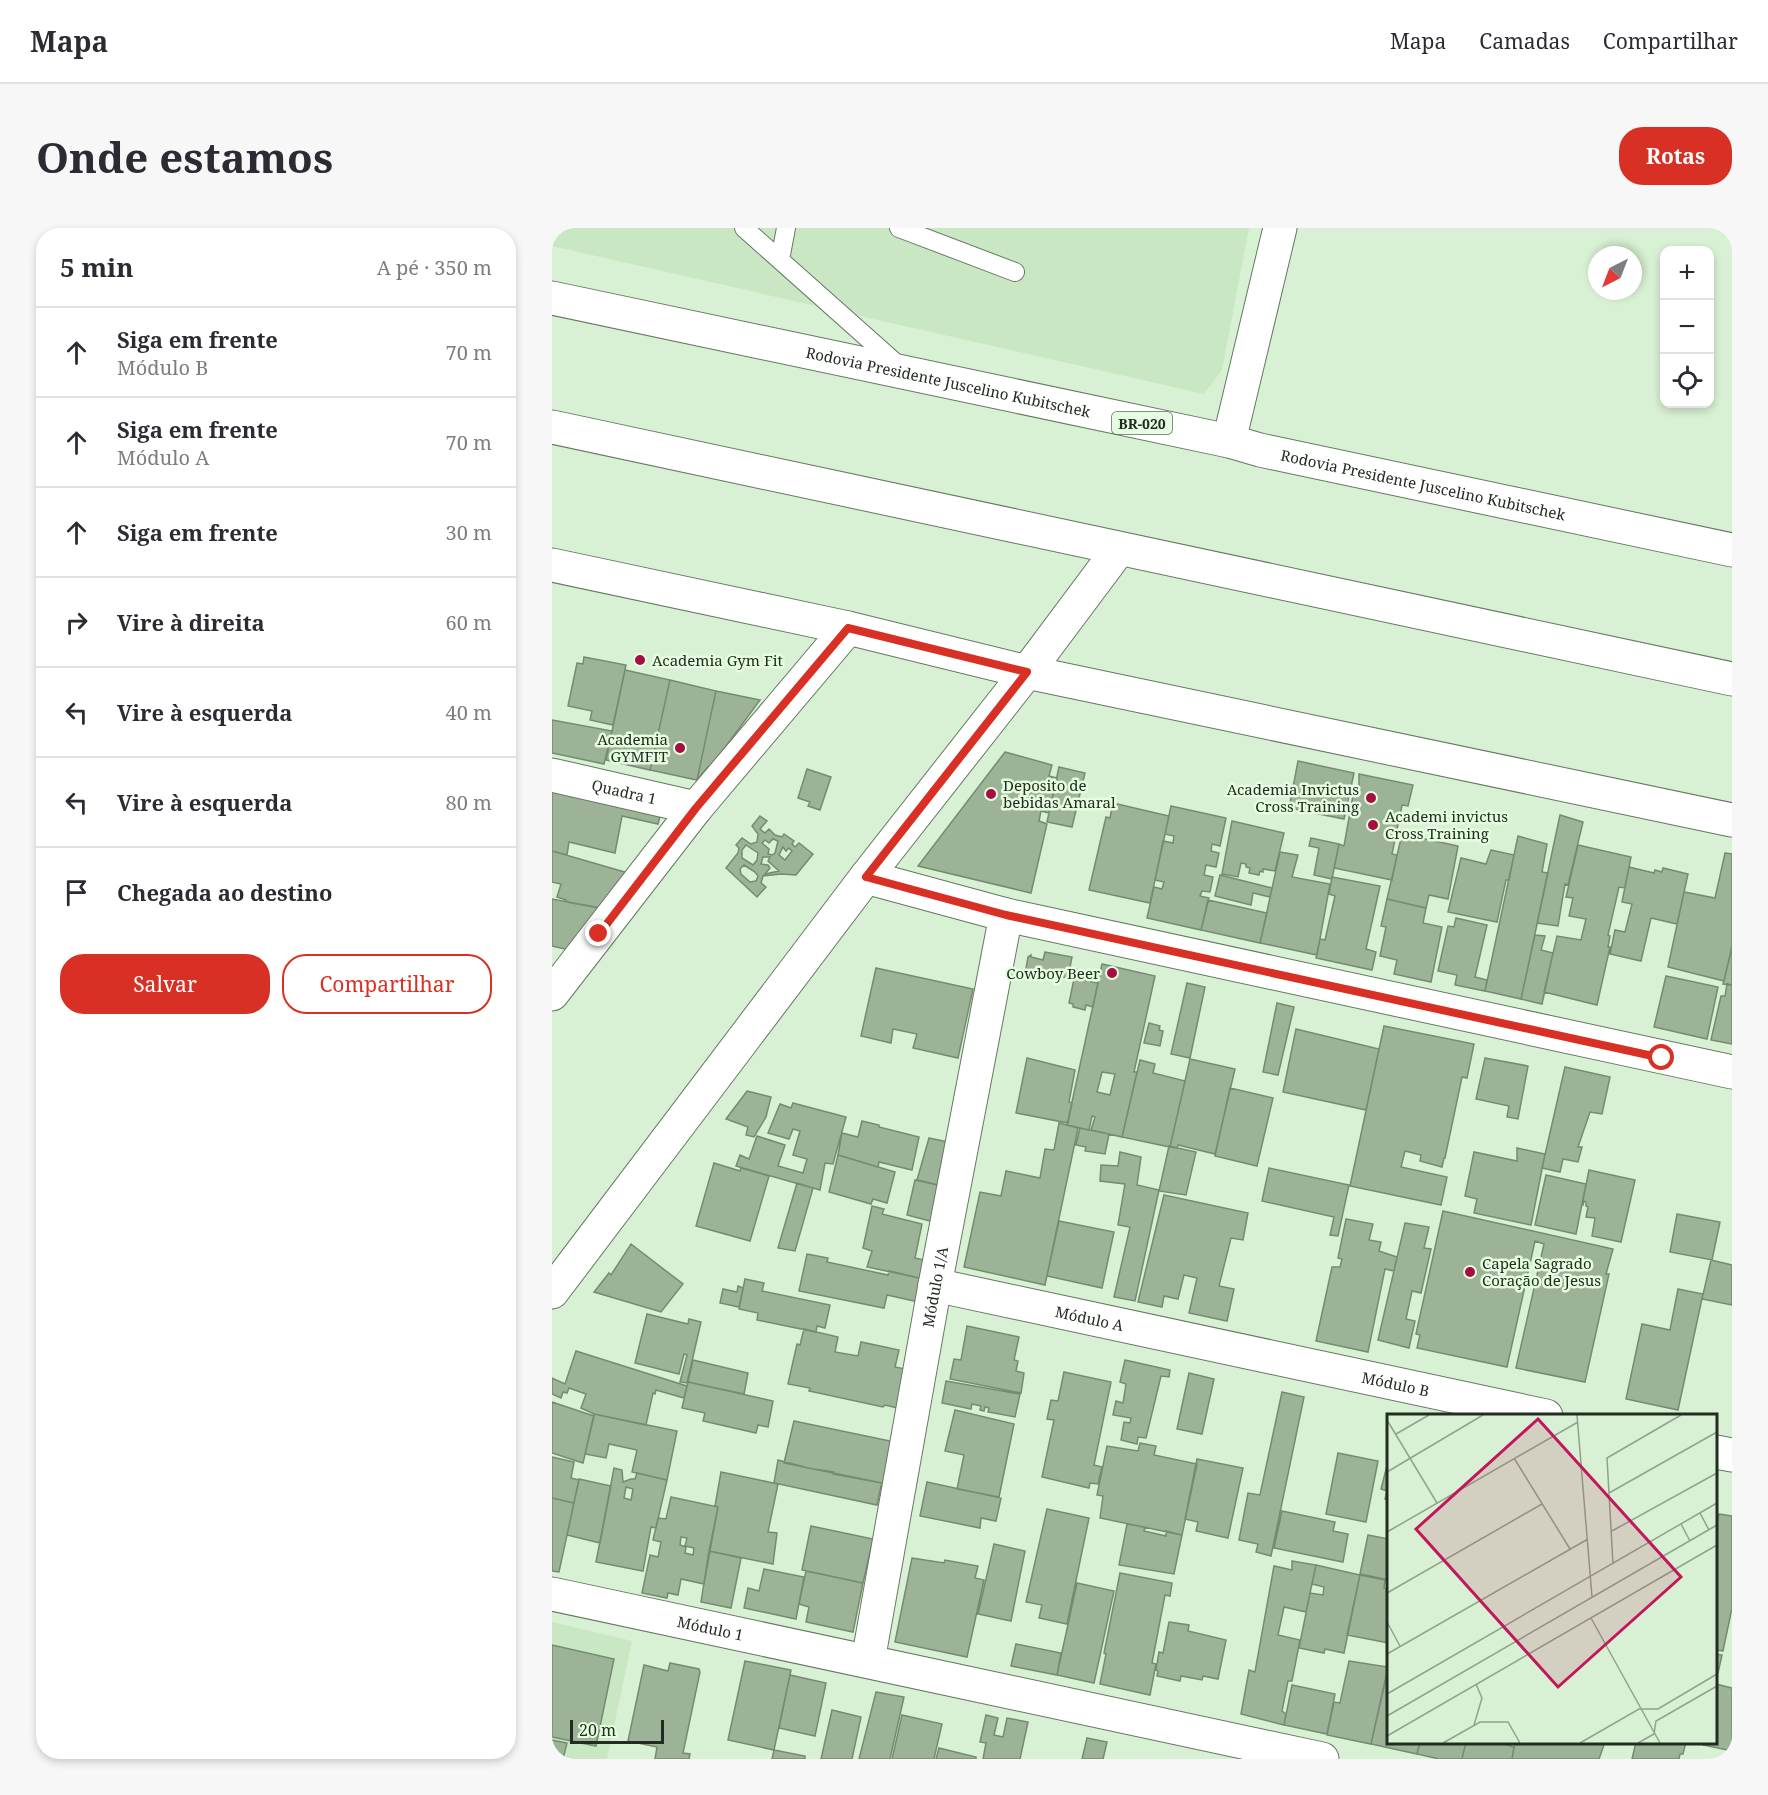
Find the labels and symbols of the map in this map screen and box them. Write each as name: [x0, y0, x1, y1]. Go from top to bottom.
north arrow: [1588, 246, 1642, 300]
street label: Rodovia Presidente Juscelino Kubitschek: [804, 342, 1093, 422]
road number: BR-020: [1112, 412, 1172, 434]
street label: Rodovia Presidente Juscelino Kubitschek: [1279, 445, 1568, 524]
place label: Academia Gym Fit: [652, 650, 783, 670]
marker: Academia Gym Fit: [633, 653, 647, 667]
place label: Academia GYMFIT: [597, 729, 668, 766]
marker: Academia GYMFIT: [673, 741, 687, 755]
street label: Quadra 1: [590, 774, 658, 809]
place label: Deposito de bebidas Amaral: [1003, 775, 1116, 812]
place label: Academia Invictus Cross Training: [1227, 779, 1359, 816]
marker: Deposito de bebidas Amaral: [984, 787, 998, 801]
marker: Academia Invictus Cross Training: [1364, 791, 1378, 805]
place label: Academi invictus Cross Training: [1385, 806, 1508, 843]
marker: Academi invictus Cross Training: [1366, 818, 1380, 832]
route end: [585, 920, 611, 946]
place label: Cowboy Beer: [1006, 963, 1100, 983]
marker: Cowboy Beer: [1105, 966, 1119, 980]
route start: [1648, 1044, 1674, 1070]
street label: Módulo 1/A: [918, 1244, 952, 1329]
place label: Capela Sagrado Coração de Jesus: [1482, 1253, 1601, 1290]
marker: Capela Sagrado Coração de Jesus: [1463, 1265, 1477, 1279]
street label: Módulo A: [1054, 1301, 1126, 1335]
street label: Módulo B: [1360, 1367, 1431, 1401]
inset map: [1387, 1414, 1717, 1744]
street label: Módulo 1: [676, 1611, 745, 1645]
scale bar: [570, 1717, 664, 1744]

